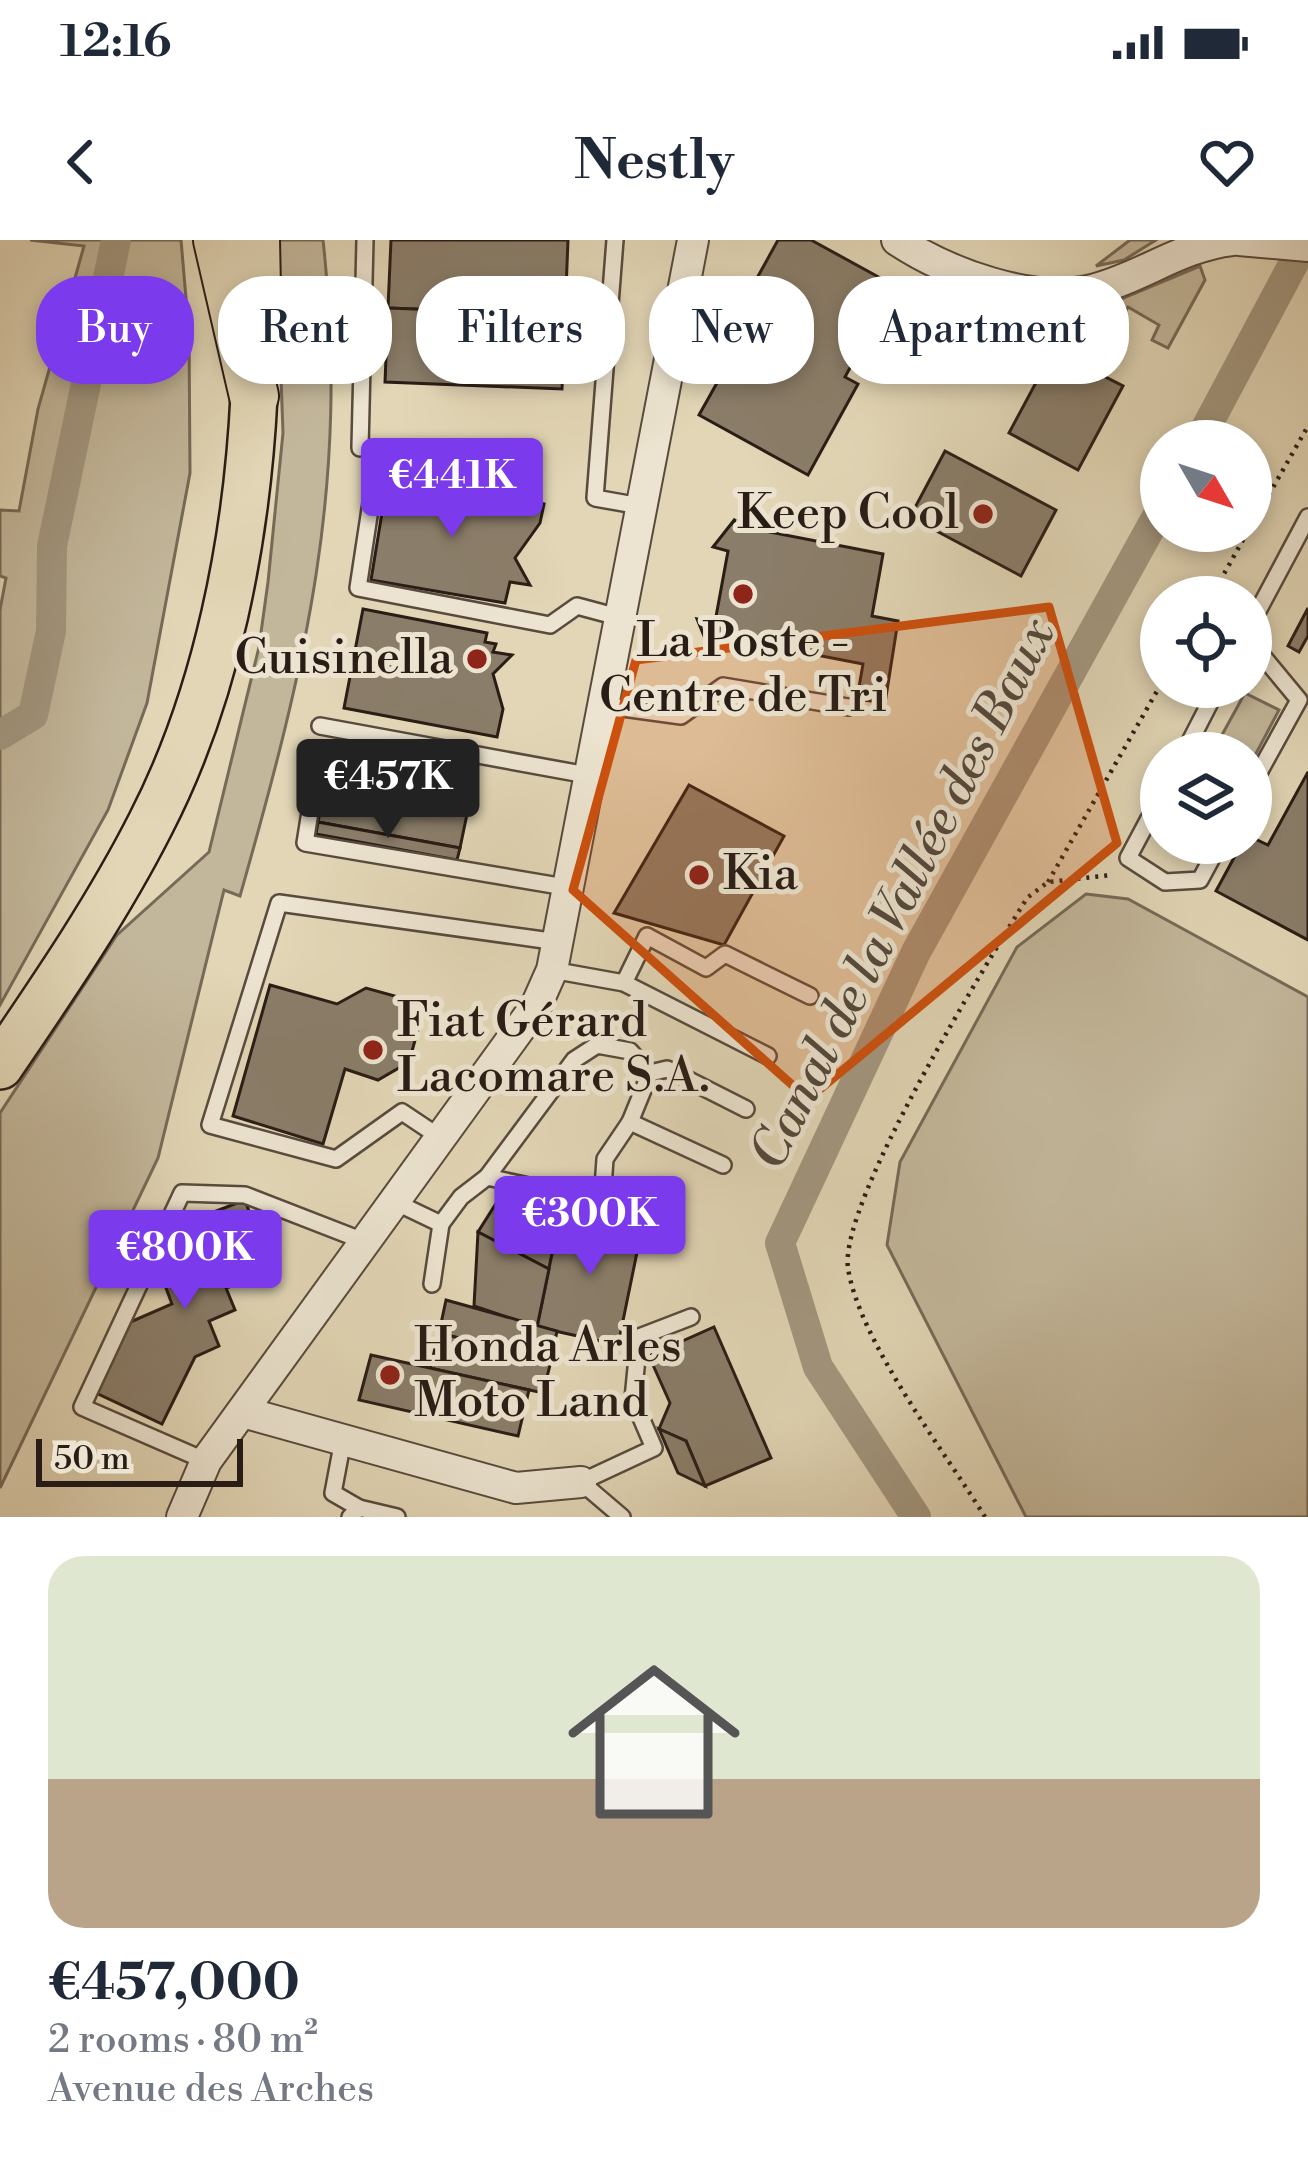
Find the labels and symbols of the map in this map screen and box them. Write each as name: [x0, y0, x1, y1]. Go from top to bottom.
north arrow: [1140, 420, 1272, 552]
pin: €441K: [368, 438, 536, 540]
place label: Keep Cool: [737, 484, 959, 544]
marker: Keep Cool: [970, 501, 996, 527]
marker: La Poste - Centre de Tri: [730, 581, 756, 607]
water label: Canal de la Vallée des Baux: [737, 607, 1071, 1181]
place label: La Poste - Centre de Tri: [599, 612, 887, 727]
place label: Cuisinella: [234, 629, 454, 689]
marker: Cuisinella: [464, 646, 490, 672]
pin: €457K: [304, 739, 472, 841]
place label: Kia: [723, 845, 799, 905]
marker: Kia: [686, 862, 712, 888]
place label: Fiat Gérard Lacomare S.A.: [397, 992, 710, 1107]
marker: Fiat Gérard Lacomare S.A.: [360, 1037, 386, 1063]
pin: €300K: [506, 1176, 674, 1278]
pin: €800K: [101, 1210, 269, 1312]
place label: Honda Arles Moto Land: [414, 1317, 682, 1432]
marker: Honda Arles Moto Land: [377, 1362, 403, 1388]
scale bar: [36, 1433, 243, 1486]

